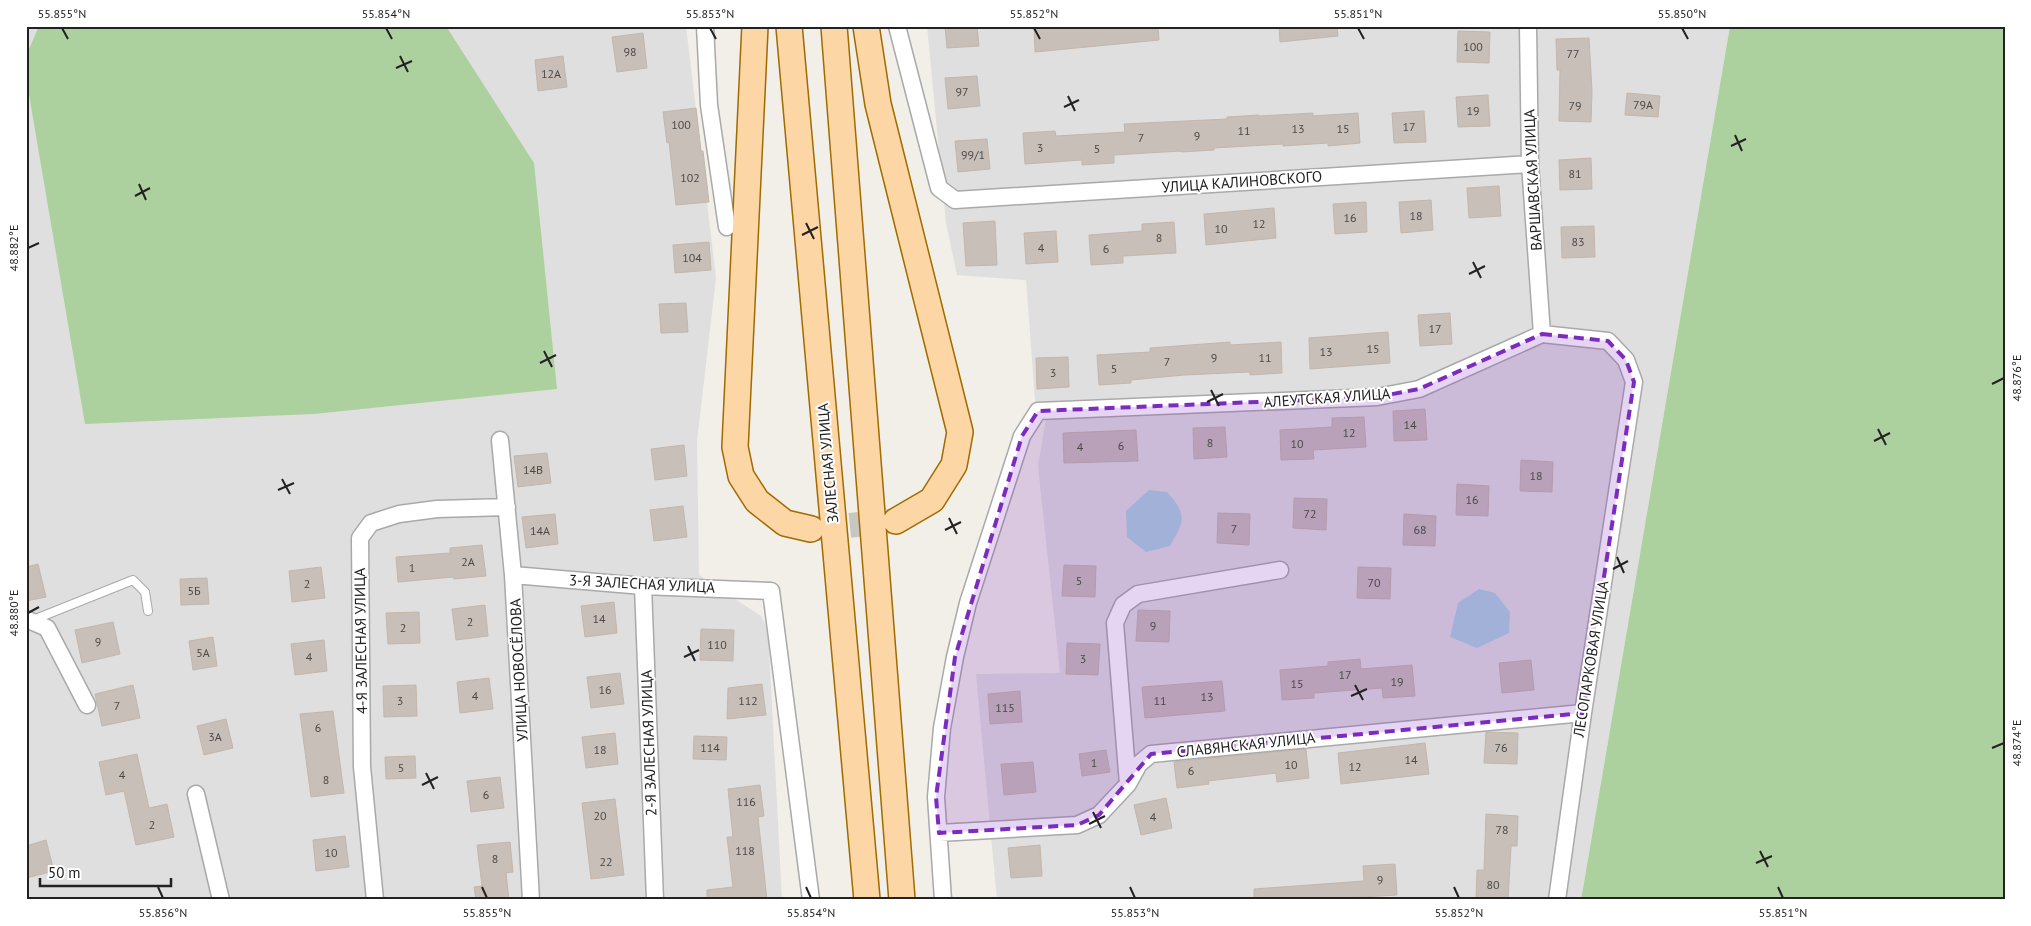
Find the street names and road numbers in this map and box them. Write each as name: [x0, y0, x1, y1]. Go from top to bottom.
street label: ВАРШАВСКАЯ УЛИЦА: [1519, 109, 1546, 251]
street label: УЛИЦА КАЛИНОВСКОГО: [1161, 166, 1323, 197]
street label: АЛЕУТСКАЯ УЛИЦА: [1263, 384, 1391, 411]
street label: ЗАЛЕСНАЯ УЛИЦА: [813, 402, 842, 524]
street label: 4-Я ЗАЛЕСНАЯ УЛИЦА: [350, 567, 371, 714]
street label: 3-Я ЗАЛЕСНАЯ УЛИЦА: [568, 570, 716, 597]
street label: ЛЕСОПАРКОВАЯ УЛИЦА: [1569, 579, 1612, 739]
street label: УЛИЦА НОВОСЁЛОВА: [505, 598, 532, 742]
street label: 2-Я ЗАЛЕСНАЯ УЛИЦА: [636, 669, 661, 816]
street label: СЛАВЯНСКАЯ УЛИЦА: [1176, 728, 1316, 761]

